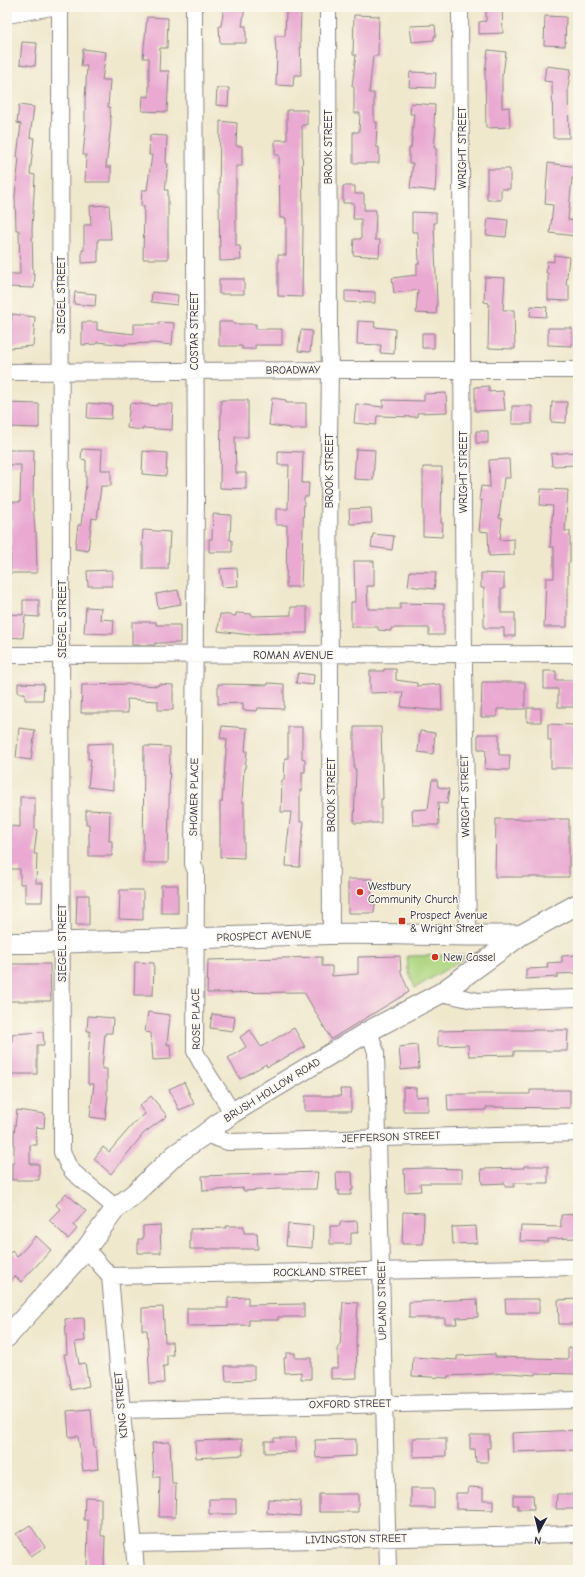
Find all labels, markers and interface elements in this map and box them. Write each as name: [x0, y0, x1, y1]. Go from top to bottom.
street label: WRIGHT STREET: [456, 106, 469, 189]
street label: BROOK STREET: [322, 109, 335, 184]
street label: SIEGEL STREET: [55, 256, 68, 334]
street label: COSTAR STREET: [188, 291, 201, 370]
street label: BROADWAY: [266, 363, 321, 377]
street label: WRIGHT STREET: [457, 430, 470, 513]
street label: BROOK STREET: [323, 433, 336, 508]
street label: SIEGEL STREET: [56, 580, 69, 658]
street label: ROMAN AVENUE: [253, 649, 333, 662]
street label: WRIGHT STREET: [458, 754, 472, 837]
street label: SHOMER PLACE: [187, 757, 201, 836]
street label: BROOK STREET: [325, 757, 338, 832]
place label: Westbury Community Church: [368, 880, 458, 906]
marker: Westbury Community Church: [355, 887, 365, 897]
street label: SIEGEL STREET: [56, 904, 69, 982]
place label: Prospect Avenue & Wright Street: [410, 909, 488, 935]
marker: Prospect Avenue & Wright Street: [397, 916, 407, 926]
street label: PROSPECT AVENUE: [216, 928, 312, 944]
place label: New Cassel: [443, 951, 495, 964]
marker: New Cassel: [430, 952, 440, 962]
street label: ROSE PLACE: [189, 988, 203, 1050]
street label: BRUSH HOLLOW ROAD: [221, 1055, 323, 1125]
street label: JEFFERSON STREET: [341, 1129, 441, 1145]
street label: UPLAND STREET: [375, 1259, 389, 1341]
street label: ROCKLAND STREET: [273, 1265, 367, 1279]
street label: KING STREET: [112, 1371, 130, 1439]
street label: OXFORD STREET: [309, 1397, 392, 1411]
north arrow: [519, 1511, 559, 1551]
street label: LIVINGSTON STREET: [305, 1532, 407, 1546]
text: N: [533, 1534, 542, 1547]

